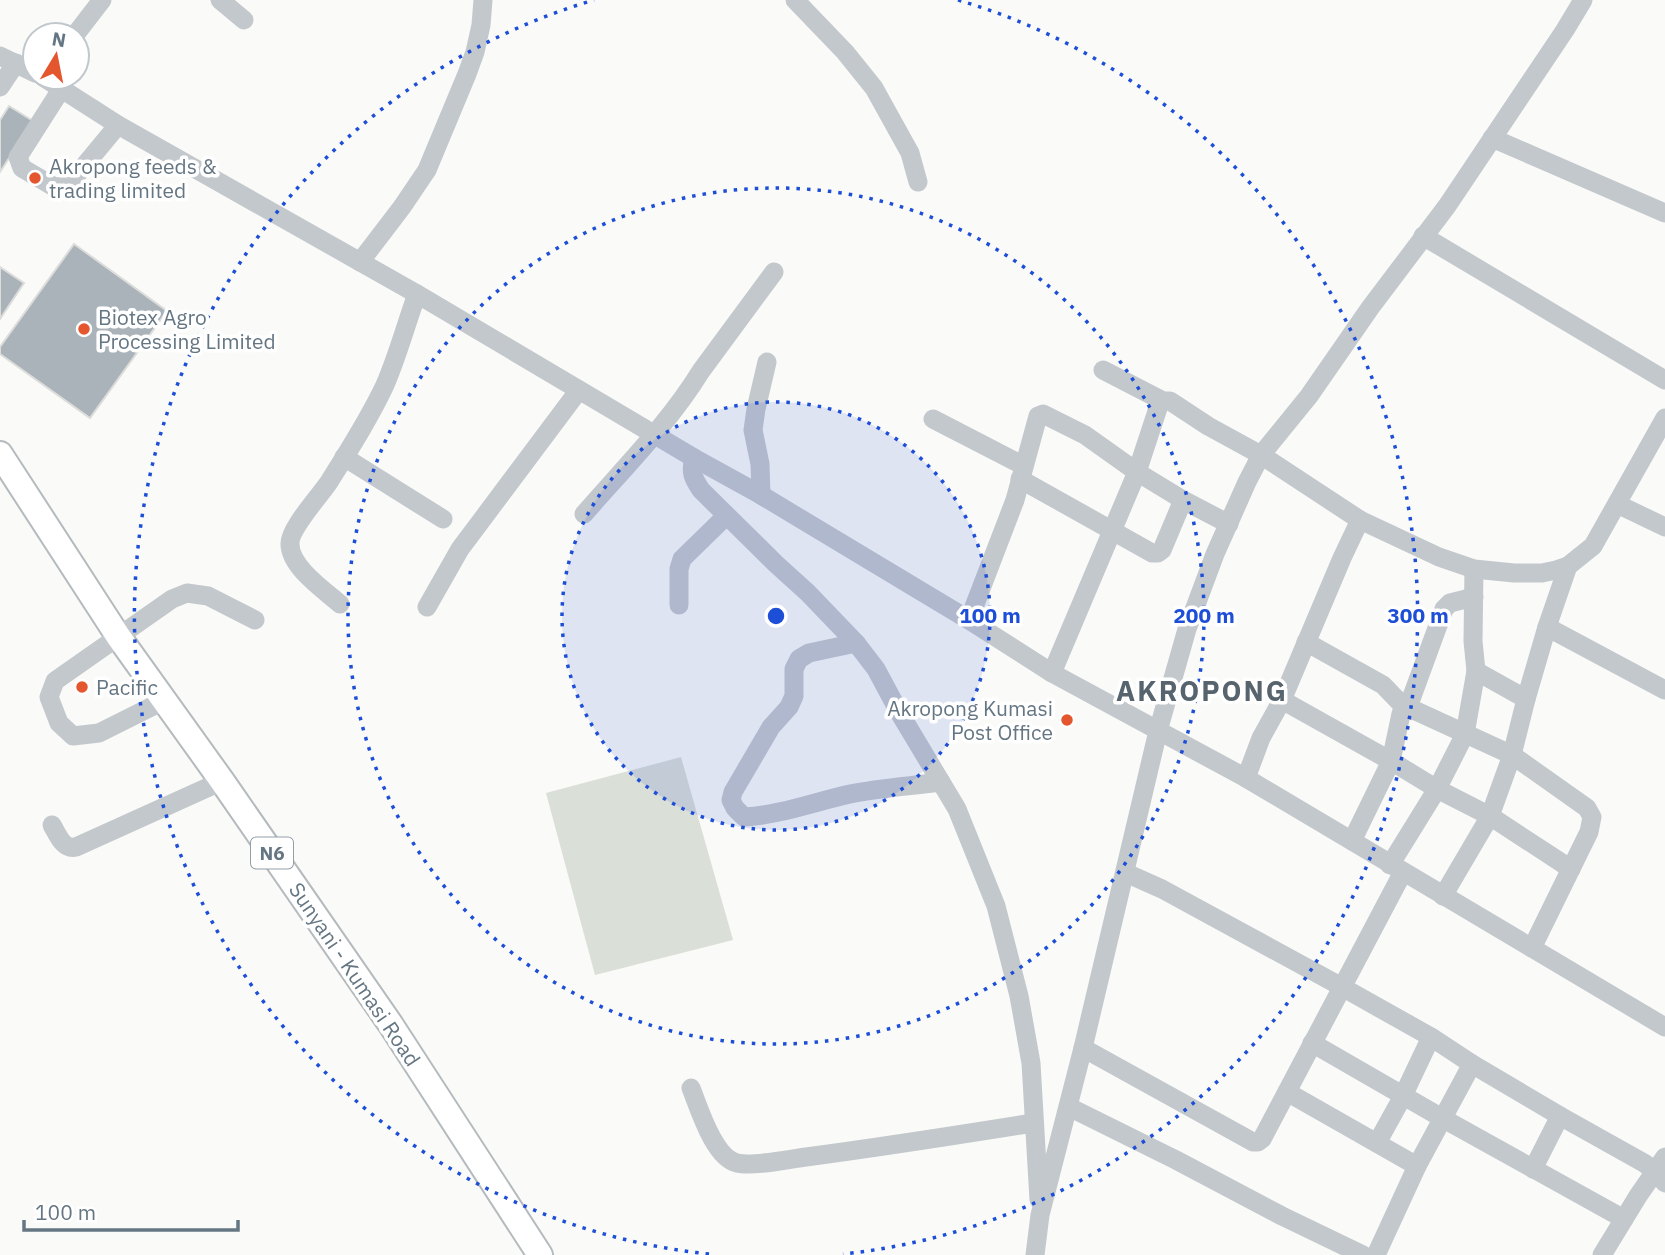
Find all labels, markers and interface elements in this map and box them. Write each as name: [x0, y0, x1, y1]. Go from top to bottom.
north arrow: [21, 21, 91, 91]
text: N: [50, 26, 68, 52]
place label: Akropong feeds & trading limited: [49, 152, 217, 204]
marker: Akropong feeds & trading limited: [27, 170, 43, 186]
place label: Biotex Agro Processing Limited: [98, 303, 276, 355]
marker: Biotex Agro Processing Limited: [76, 321, 92, 337]
text: 100 m: [959, 601, 1021, 629]
text: 200 m: [1173, 601, 1235, 629]
text: 300 m: [1387, 601, 1449, 629]
centre of rings: [764, 604, 788, 628]
district label: AKROPONG: [1116, 672, 1288, 709]
place label: Pacific: [96, 673, 158, 701]
marker: Pacific: [74, 679, 90, 695]
place label: Akropong Kumasi Post Office: [887, 694, 1053, 746]
marker: Akropong Kumasi Post Office: [1059, 712, 1075, 728]
road number: N6: [251, 838, 293, 868]
street label: Sunyani - Kumasi Road: [283, 877, 427, 1071]
scale bar: [24, 1188, 238, 1232]
text: 100 m: [35, 1198, 96, 1226]

